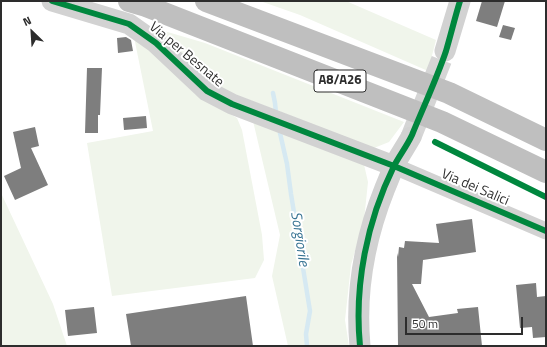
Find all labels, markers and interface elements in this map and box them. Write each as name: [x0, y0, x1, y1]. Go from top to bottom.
north arrow: [12, 12, 52, 52]
text: N: [20, 12, 34, 30]
street label: Via per Besnate: [145, 19, 227, 91]
road number: A8/A26: [314, 70, 366, 92]
street label: Via dei Salici: [439, 166, 511, 210]
water label: Sorgiorile: [286, 210, 312, 268]
scale bar: [407, 309, 525, 335]
text: 50 m: [412, 314, 438, 333]

